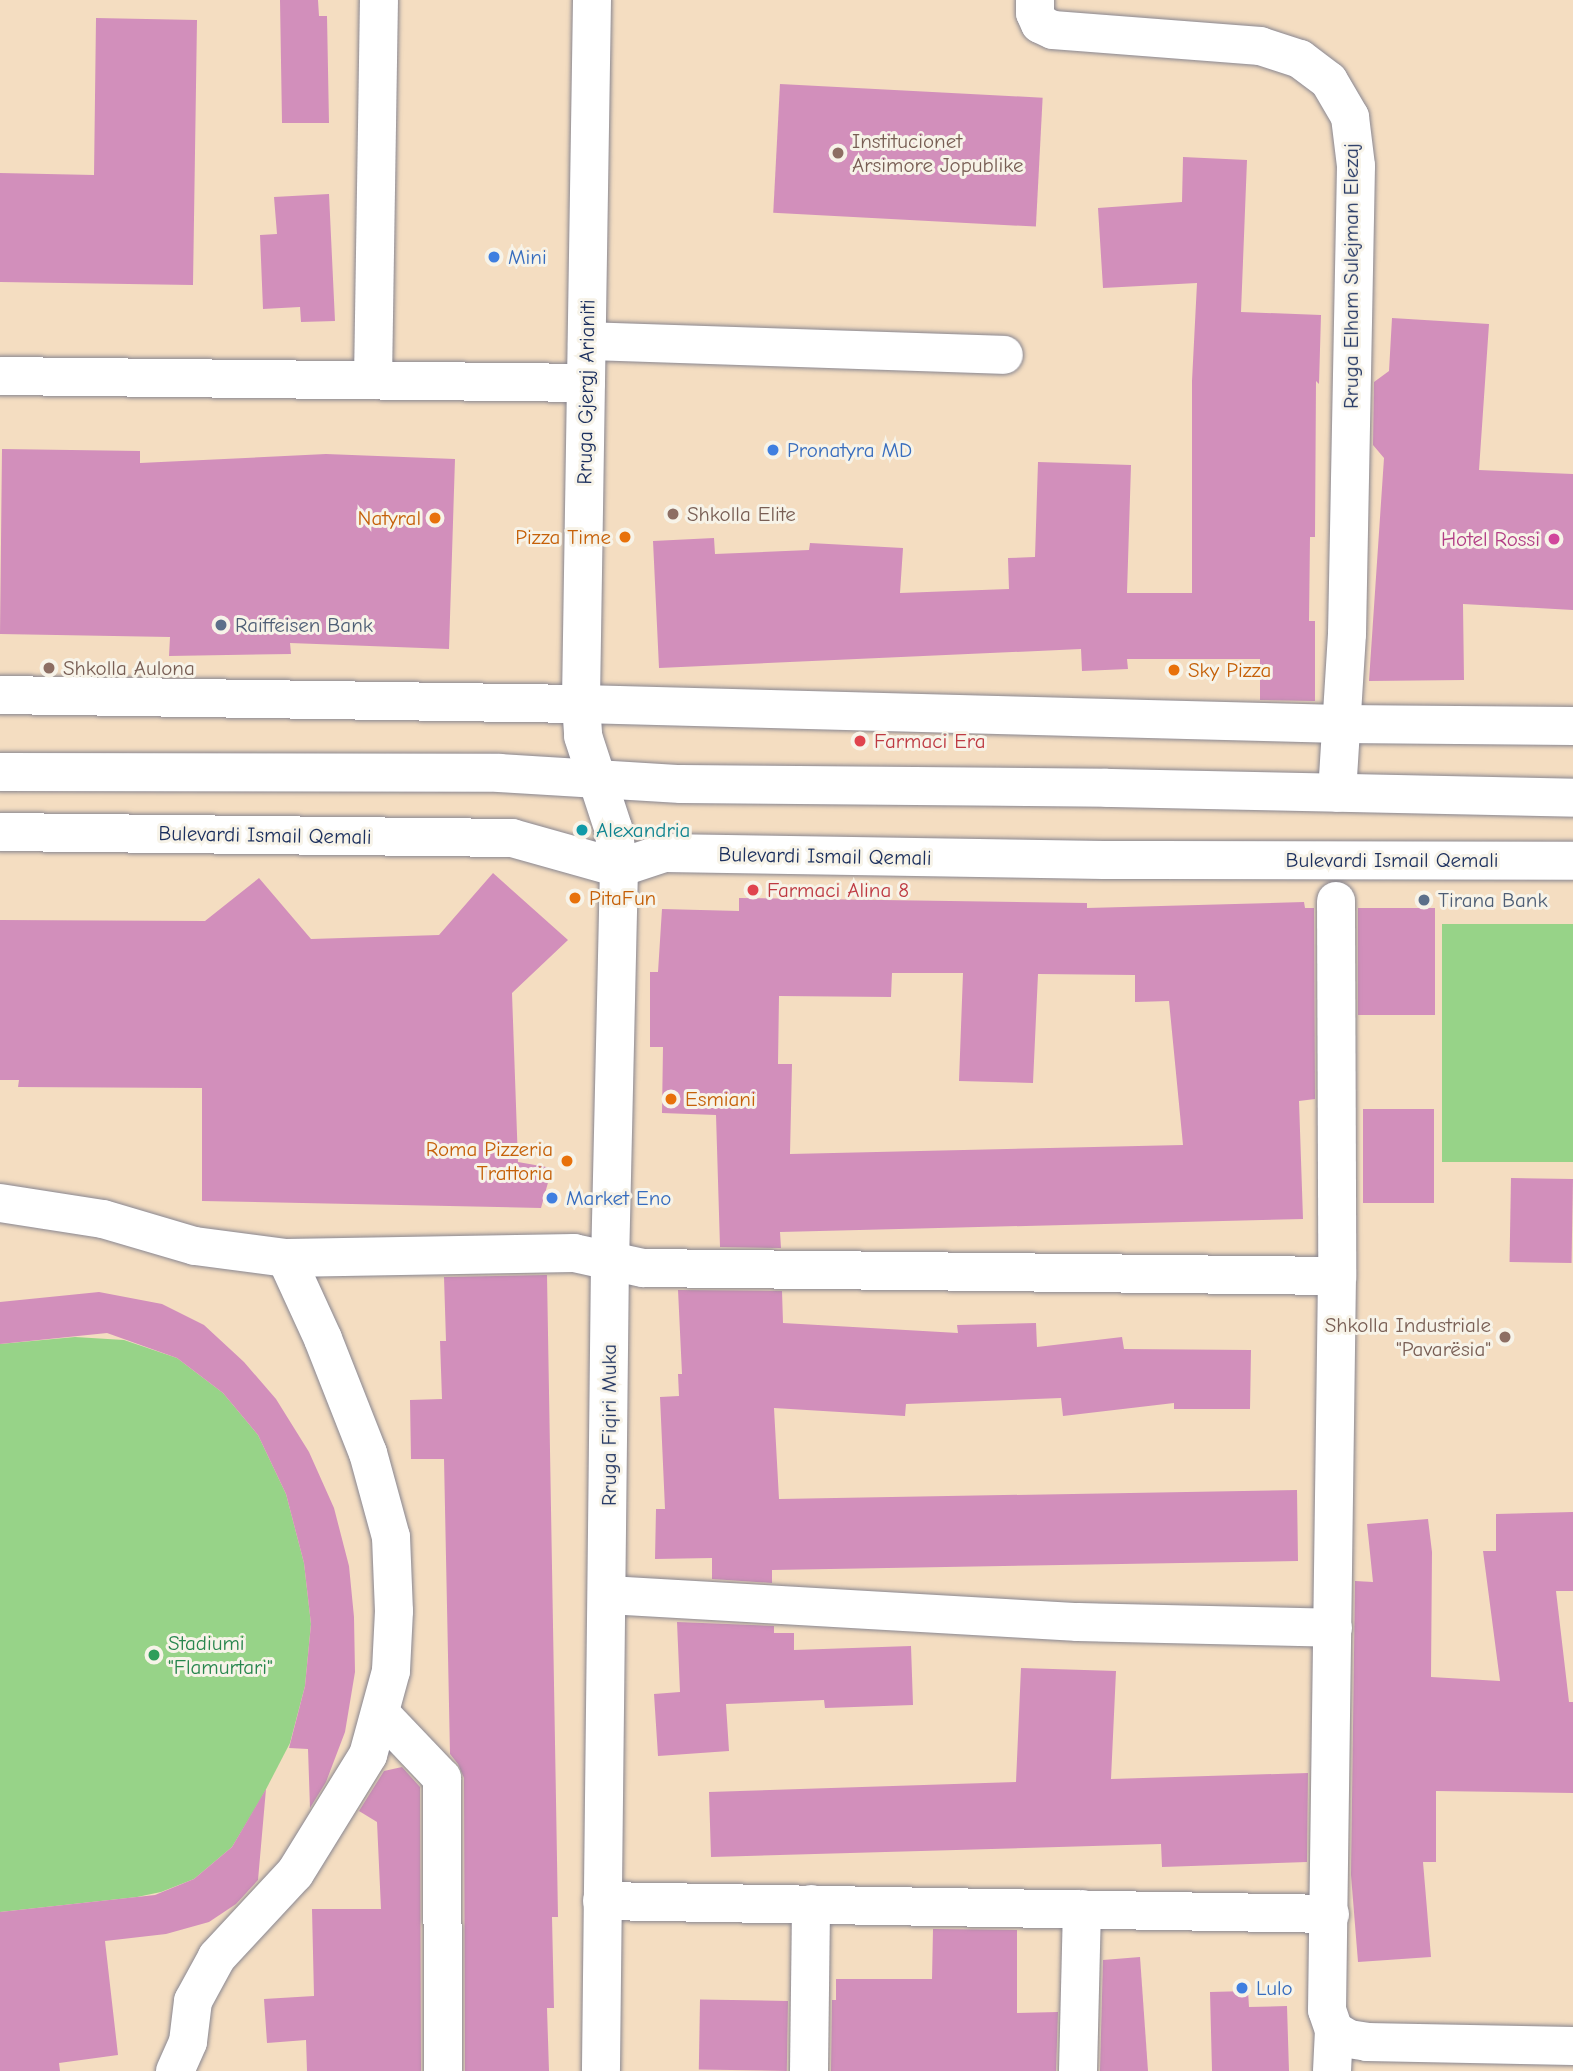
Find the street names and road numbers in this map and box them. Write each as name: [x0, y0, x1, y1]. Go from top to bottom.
street label: Rruga Elham Sulejman Elezaj: [1338, 143, 1364, 409]
street label: Rruga Gjergj Arianiti: [572, 299, 600, 485]
street label: Bulevardi Ismail Qemali: [158, 821, 372, 849]
street label: Bulevardi Ismail Qemali: [718, 842, 932, 870]
street label: Bulevardi Ismail Qemali: [1285, 847, 1499, 873]
street label: Rruga Fiqiri Muka: [596, 1344, 622, 1506]

